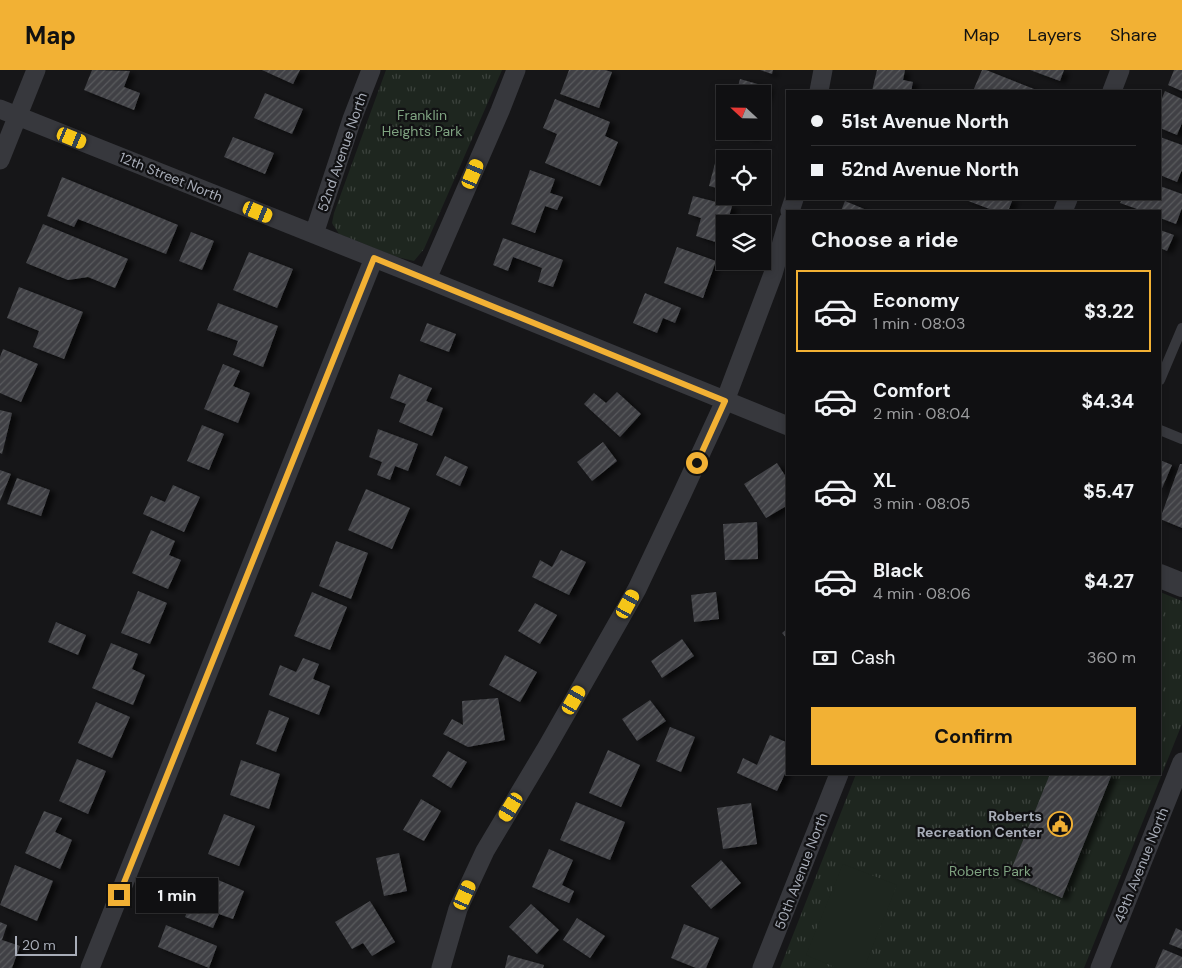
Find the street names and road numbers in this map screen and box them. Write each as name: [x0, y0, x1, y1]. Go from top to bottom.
street label: 52nd Avenue North: [313, 90, 371, 214]
street label: 12th Street North: [117, 148, 225, 206]
street label: 49th Avenue North: [1110, 805, 1172, 925]
street label: 50th Avenue North: [770, 810, 832, 932]

